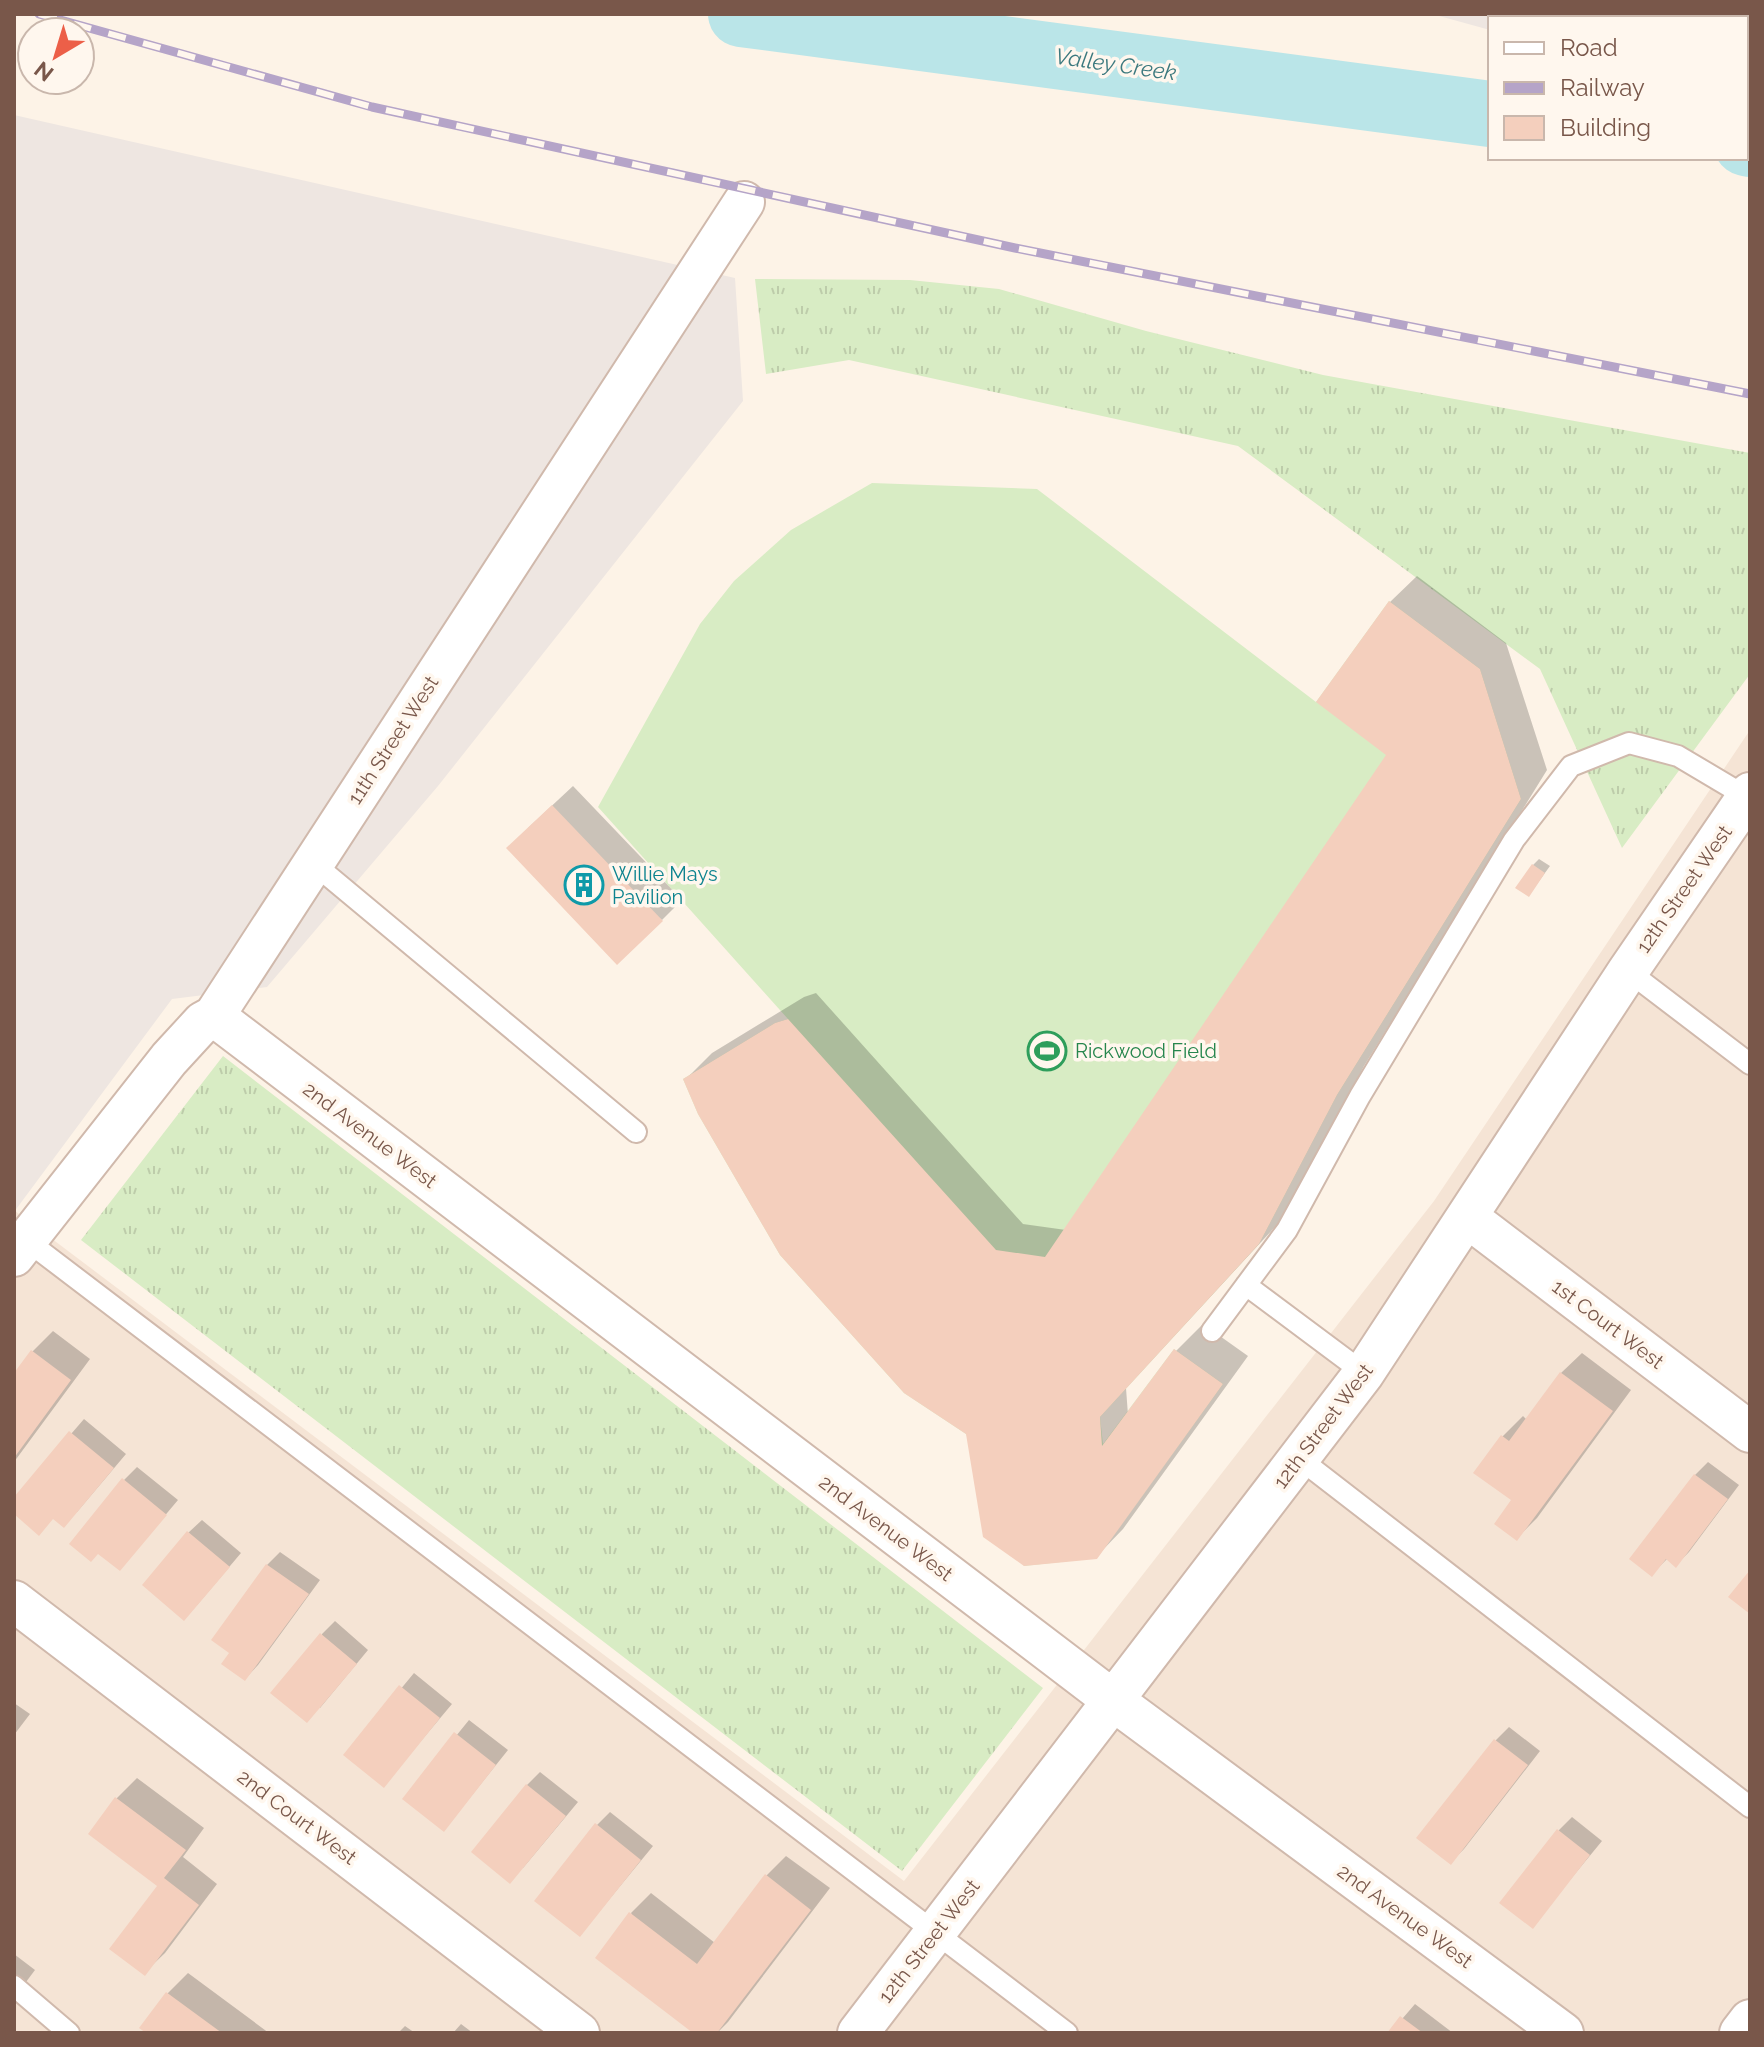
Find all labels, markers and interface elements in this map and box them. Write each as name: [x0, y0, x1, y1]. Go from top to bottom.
north arrow: [16, 16, 96, 96]
legend: [1488, 16, 1748, 160]
text: Road: [1560, 33, 1618, 62]
water label: Valley Creek: [1054, 43, 1178, 85]
text: N: [29, 56, 58, 87]
text: Railway: [1560, 73, 1645, 102]
text: Building: [1560, 113, 1651, 142]
street label: 11th Street West: [343, 671, 444, 809]
street label: 12th Street West: [1631, 820, 1737, 957]
place label: Willie Mays Pavilion: [612, 862, 718, 909]
building icon: Willie Mays Pavilion: [563, 864, 605, 906]
sports icon: Rickwood Field: [1026, 1030, 1068, 1072]
place label: Rickwood Field: [1075, 1039, 1217, 1063]
street label: 2nd Avenue West: [298, 1077, 442, 1193]
street label: 1st Court West: [1548, 1274, 1669, 1374]
street label: 12th Street West: [1268, 1359, 1378, 1493]
street label: 2nd Avenue West: [814, 1470, 958, 1586]
street label: 2nd Court West: [233, 1764, 362, 1870]
street label: 2nd Avenue West: [1333, 1859, 1478, 1973]
street label: 12th Street West: [873, 1874, 985, 2007]

